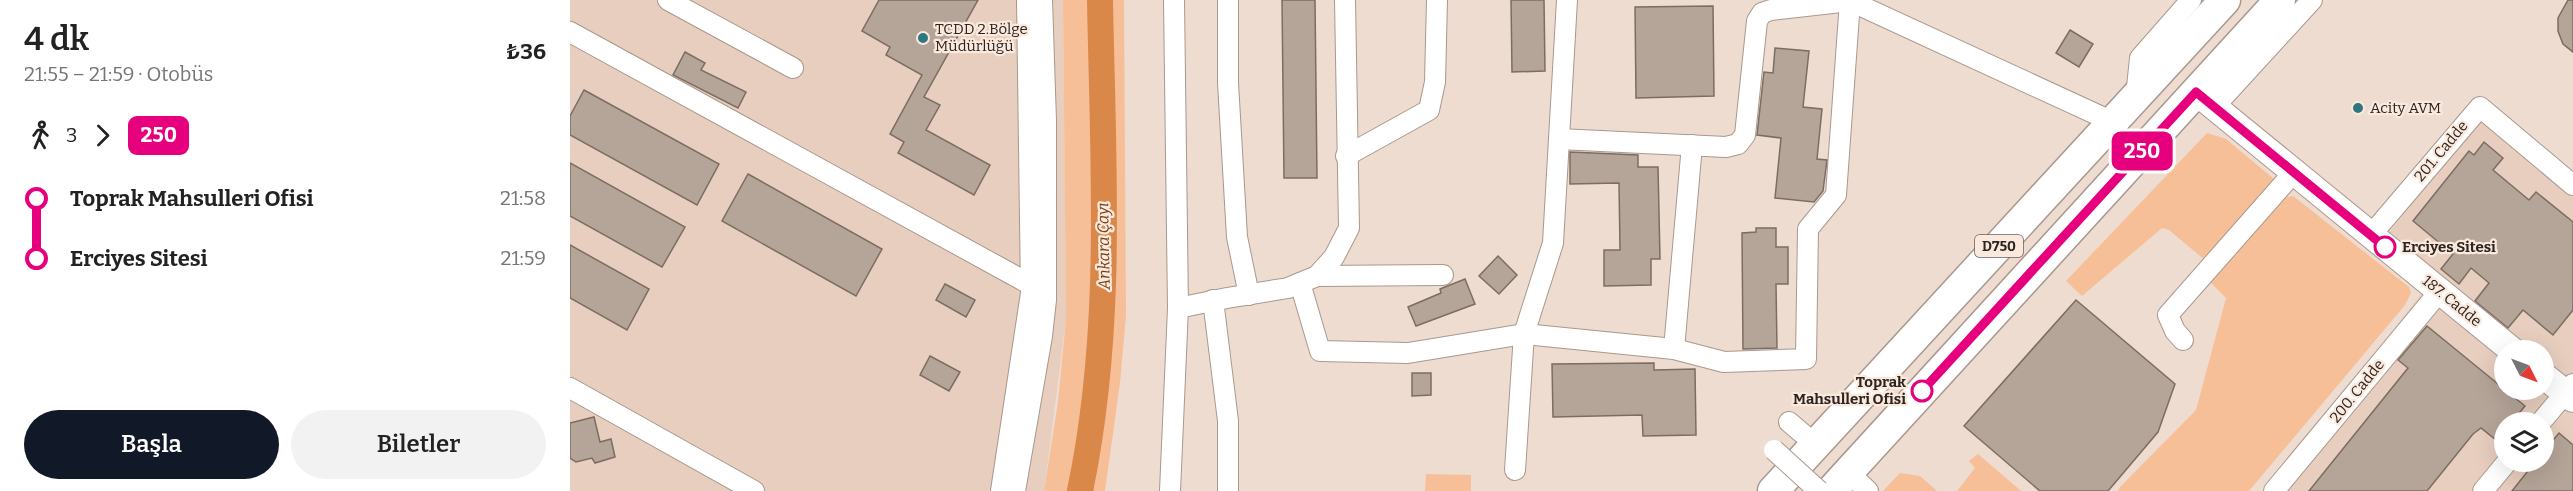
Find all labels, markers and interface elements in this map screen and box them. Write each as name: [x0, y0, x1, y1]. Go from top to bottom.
text: 4 dk: [24, 19, 89, 59]
place label: TCDD 2.Bölge Müdürlüğü: [935, 20, 1028, 55]
marker: TCDD 2.Bölge Müdürlüğü: [916, 31, 930, 45]
text: ₺36: [506, 38, 546, 65]
text: 21:55 – 21:59 · Otobüs: [24, 62, 213, 86]
place label: Acity AVM: [2370, 99, 2441, 117]
marker: Acity AVM: [2351, 101, 2365, 115]
street label: 201. Cadde: [2410, 117, 2472, 185]
icon: walk: [24, 119, 57, 152]
icon: forward: [86, 119, 119, 152]
text: 250: [140, 122, 177, 148]
text: 3: [66, 123, 77, 147]
line badge: 250: [2108, 132, 2176, 170]
text: 250: [2124, 138, 2160, 164]
text: Toprak Mahsulleri Ofisi: [70, 185, 313, 212]
text: 21:58: [500, 186, 546, 210]
water label: Ankara Çayı: [1093, 202, 1114, 291]
road number: D750: [1975, 235, 2023, 257]
marker: Erciyes Sitesi: [2374, 236, 2396, 258]
place label: Erciyes Sitesi: [2402, 238, 2496, 256]
text: Erciyes Sitesi: [70, 245, 208, 272]
text: 21:59: [501, 246, 546, 270]
street label: 187. Cadde: [2419, 272, 2485, 330]
north arrow: [2494, 340, 2554, 400]
map controls: [2494, 340, 2554, 472]
street label: 200. Cadde: [2326, 356, 2388, 426]
place label: Toprak Mahsulleri Ofisi: [1793, 373, 1906, 408]
marker: Toprak Mahsulleri Ofisi: [1911, 380, 1933, 402]
button: Başla: [24, 410, 279, 479]
button: Biletler: [291, 410, 546, 479]
button: layers: [2494, 412, 2554, 472]

